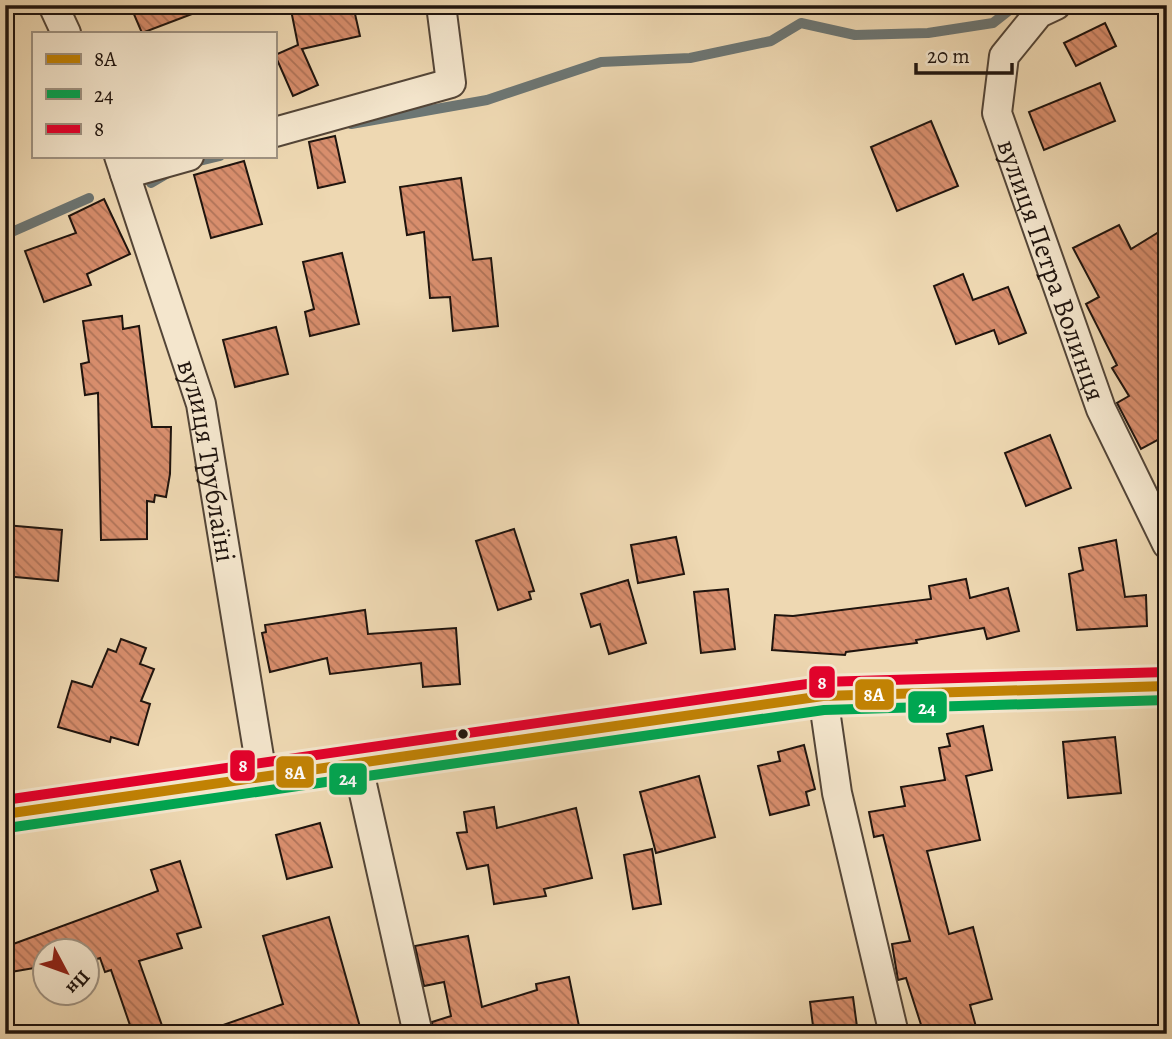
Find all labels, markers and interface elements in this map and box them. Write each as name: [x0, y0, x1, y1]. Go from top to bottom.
legend: [32, 32, 276, 158]
scale bar: [916, 32, 1013, 76]
text: 20 m: [927, 42, 970, 70]
text: 8А: [94, 45, 117, 73]
text: 24: [94, 81, 114, 109]
text: 8: [94, 115, 104, 143]
street label: вулиця Петра Волинця: [988, 134, 1115, 406]
street label: вулиця Трублаїні: [167, 354, 245, 565]
line badge: 8: [808, 665, 836, 699]
text: 8: [817, 670, 827, 696]
line badge: 8А: [854, 678, 895, 711]
text: 8А: [864, 682, 886, 708]
line badge: 24: [907, 690, 948, 724]
text: 24: [918, 695, 936, 721]
unlabelled marker: [456, 727, 470, 741]
line badge: 8: [229, 749, 256, 782]
text: 8: [238, 753, 248, 779]
line badge: 8А: [275, 755, 315, 789]
text: 8А: [285, 760, 307, 786]
line badge: 24: [328, 762, 368, 796]
text: 24: [339, 766, 357, 792]
north arrow: [32, 937, 102, 1007]
text: Пн: [60, 965, 96, 1000]

